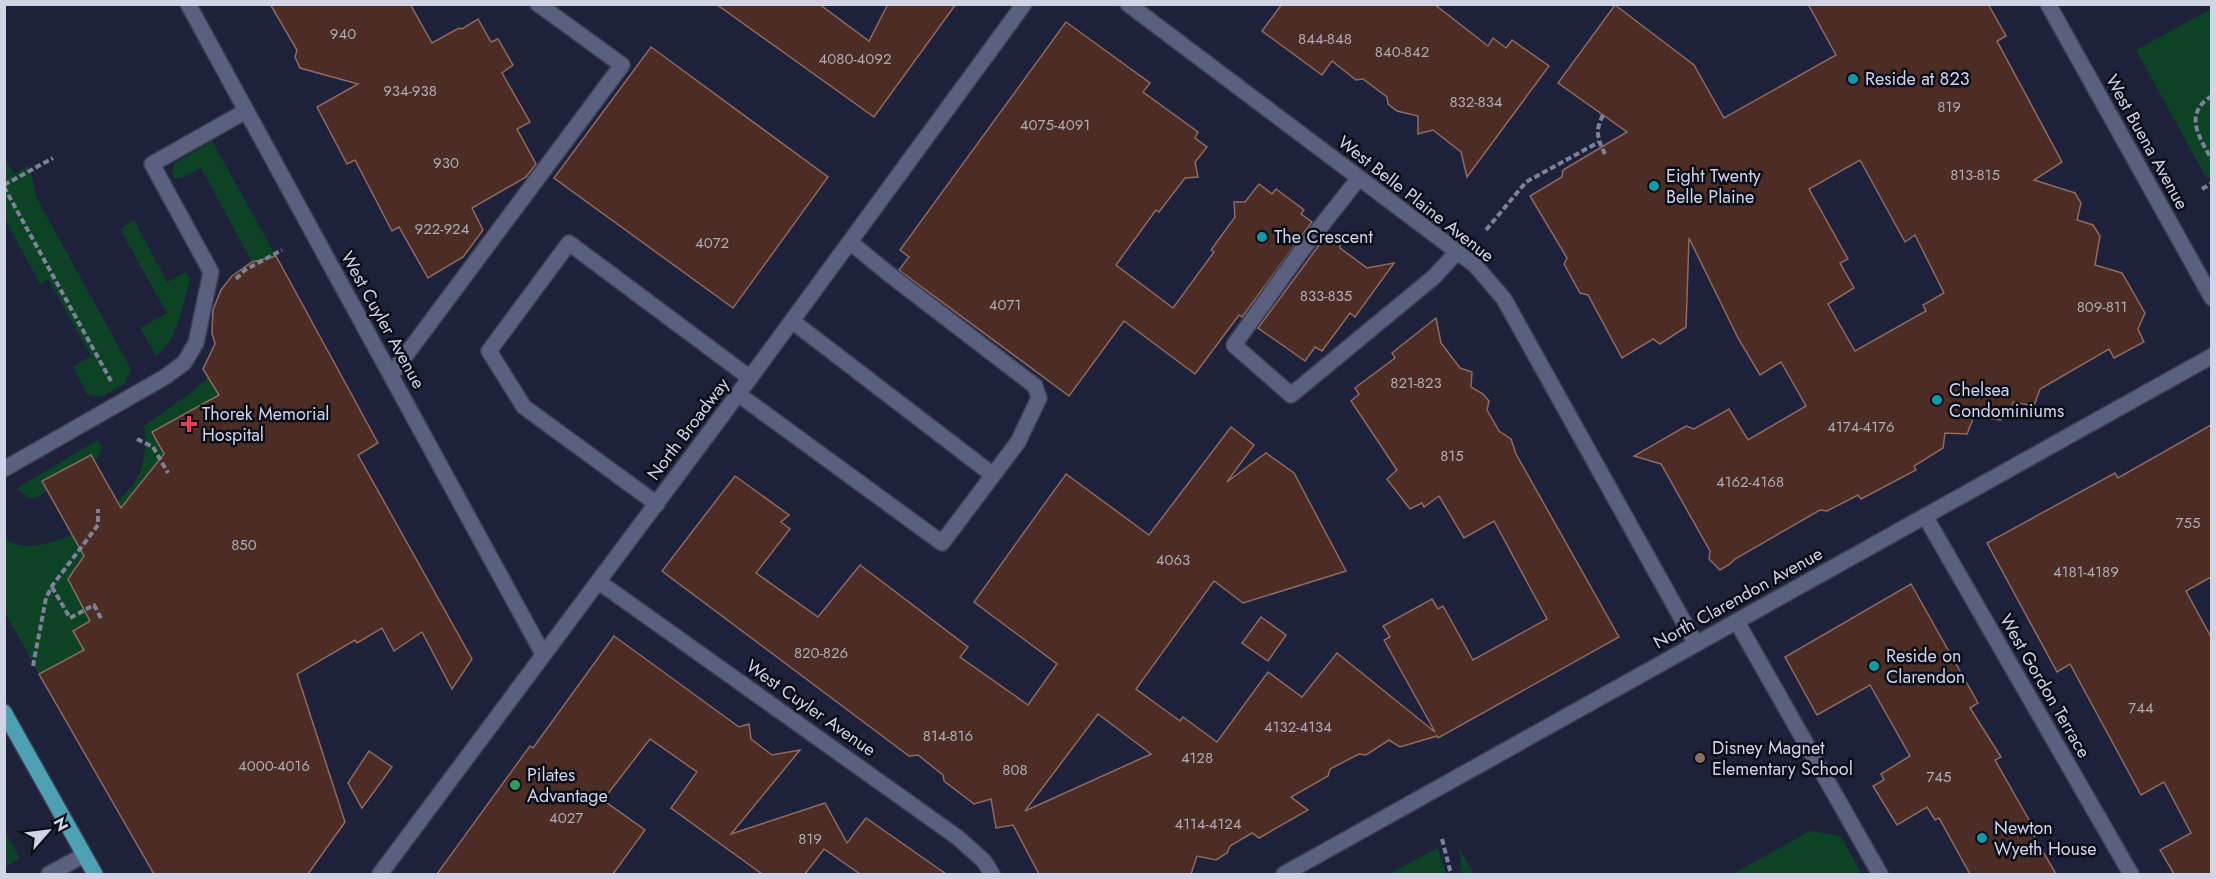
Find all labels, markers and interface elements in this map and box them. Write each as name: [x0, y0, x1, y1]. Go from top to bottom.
house number: 940: [330, 23, 356, 45]
house number: 844-848: [1298, 28, 1352, 50]
house number: 840-842: [1375, 41, 1429, 63]
house number: 4080-4092: [818, 48, 892, 70]
place label: Reside at 823: [1865, 66, 1970, 92]
street label: West Buena Avenue: [2099, 70, 2195, 214]
marker: Reside at 823: [1846, 72, 1860, 86]
house number: 934-938: [383, 80, 437, 102]
house number: 832-834: [1449, 91, 1503, 113]
house number: 819: [1937, 96, 1961, 118]
house number: 4075-4091: [1020, 114, 1090, 136]
street label: West Belle Plaine Avenue: [1332, 130, 1500, 268]
house number: 930: [433, 152, 459, 174]
place label: Eight Twenty Belle Plaine: [1666, 163, 1761, 210]
house number: 813-815: [1950, 164, 2000, 186]
marker: Eight Twenty Belle Plaine: [1647, 179, 1661, 193]
house number: 922-924: [415, 218, 470, 240]
place label: The Crescent: [1274, 224, 1374, 250]
marker: The Crescent: [1255, 230, 1269, 244]
house number: 4072: [695, 232, 729, 254]
street label: West Cuyler Avenue: [334, 247, 432, 393]
house number: 833-835: [1300, 285, 1352, 307]
house number: 4071: [989, 294, 1021, 316]
house number: 809-811: [2077, 296, 2127, 318]
street label: North Broadway: [641, 372, 735, 486]
house number: 821-823: [1390, 372, 1442, 394]
place label: Chelsea Condominiums: [1949, 377, 2064, 424]
marker: Chelsea Condominiums: [1930, 393, 1944, 407]
place label: Thorek Memorial Hospital: [202, 401, 330, 448]
marker: Thorek Memorial Hospital: [180, 415, 198, 433]
house number: 4174-4176: [1827, 416, 1895, 438]
house number: 815: [1440, 445, 1464, 467]
house number: 4162-4168: [1716, 471, 1784, 493]
house number: 755: [2176, 512, 2200, 534]
house number: 850: [231, 534, 257, 556]
street label: North Clarendon Avenue: [1649, 541, 1827, 655]
house number: 4063: [1156, 549, 1190, 571]
house number: 4181-4189: [2053, 561, 2119, 583]
street label: West Gordon Terrace: [1993, 609, 2097, 763]
house number: 820-826: [794, 642, 848, 664]
place label: Reside on Clarendon: [1886, 643, 1965, 690]
street label: West Cuyler Avenue: [741, 653, 881, 763]
marker: Reside on Clarendon: [1867, 659, 1881, 673]
house number: 744: [2128, 697, 2154, 719]
house number: 4132-4134: [1264, 716, 1332, 738]
house number: 814-816: [923, 725, 973, 747]
place label: Disney Magnet Elementary School: [1712, 735, 1853, 782]
house number: 4128: [1181, 747, 1213, 769]
marker: Disney Magnet Elementary School: [1693, 751, 1707, 765]
house number: 4000-4016: [238, 755, 310, 777]
house number: 808: [1002, 759, 1028, 781]
place label: Pilates Advantage: [527, 762, 608, 809]
house number: 745: [1926, 766, 1952, 788]
marker: Pilates Advantage: [508, 778, 522, 792]
north arrow: [18, 801, 78, 861]
house number: 4027: [549, 807, 583, 829]
text: N: [48, 813, 74, 835]
house number: 4114-4124: [1175, 813, 1242, 835]
place label: Newton Wyeth House: [1994, 815, 2097, 862]
house number: 819: [798, 828, 822, 850]
marker: Newton Wyeth House: [1975, 831, 1989, 845]

